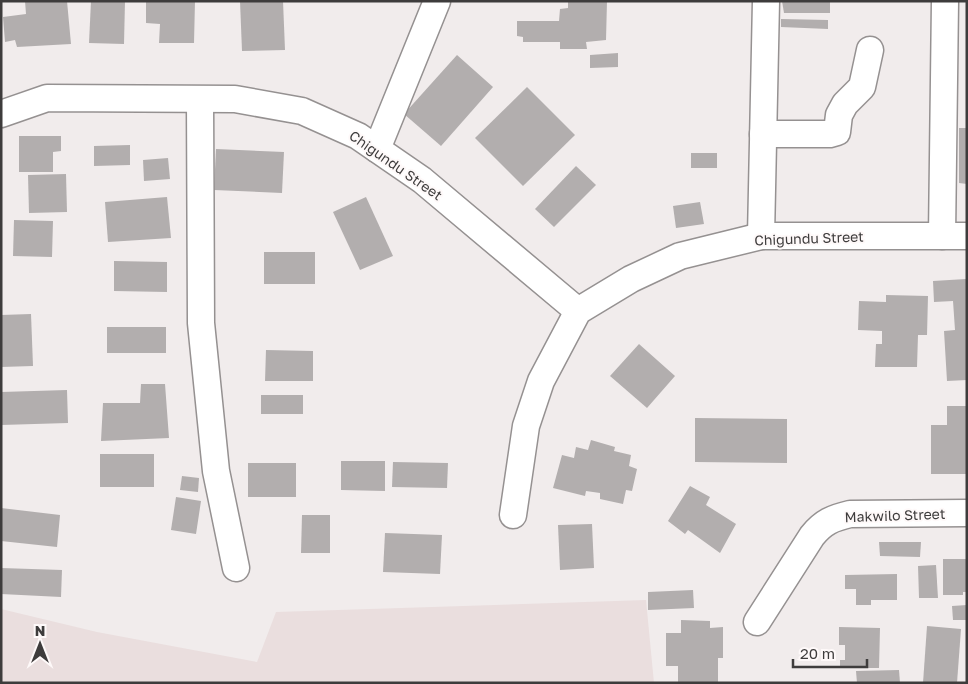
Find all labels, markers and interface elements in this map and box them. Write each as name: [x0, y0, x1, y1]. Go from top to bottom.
street label: Chigundu Street: [346, 127, 446, 203]
street label: Chigundu Street: [754, 228, 864, 248]
street label: Makwilo Street: [844, 505, 946, 525]
north arrow: [15, 619, 65, 669]
text: N: [35, 622, 45, 639]
scale bar: [793, 636, 867, 668]
text: 20 m: [800, 644, 835, 662]

